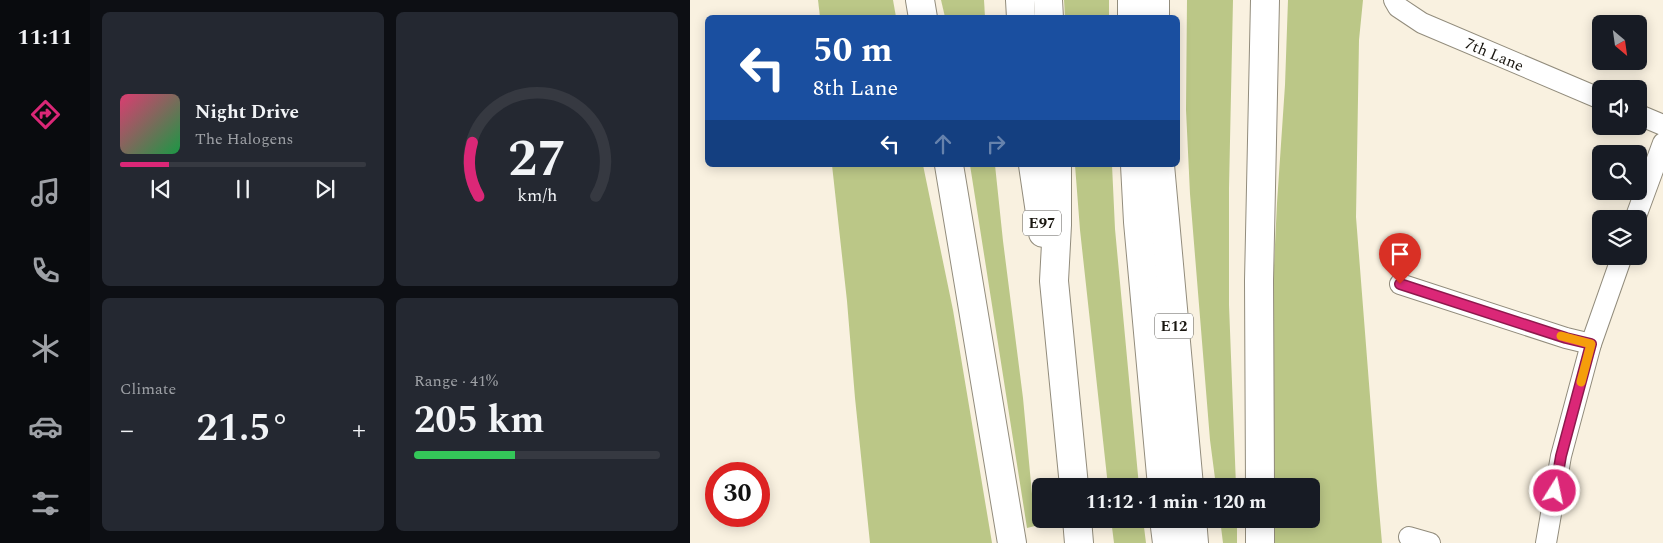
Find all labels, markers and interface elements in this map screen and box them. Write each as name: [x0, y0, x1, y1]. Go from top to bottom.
north arrow: [1592, 15, 1648, 70]
map controls: [1592, 15, 1647, 265]
text: 11:11: [17, 21, 73, 54]
text: 50 m: [813, 24, 893, 77]
street label: 7th Lane: [1461, 32, 1528, 78]
icon: left: [730, 35, 795, 100]
text: 8th Lane: [813, 72, 898, 105]
button: sound: [1592, 80, 1647, 135]
icon: directions: [28, 97, 63, 132]
text: Night Drive: [195, 98, 299, 127]
text: 27: [508, 120, 566, 199]
text: The Halogens: [195, 127, 293, 151]
icon: left: [876, 130, 904, 158]
icon: ahead: [929, 130, 957, 158]
icon: right: [982, 130, 1010, 158]
button: search: [1592, 145, 1647, 200]
icon: music: [28, 175, 63, 210]
icon: previous: [147, 175, 175, 203]
icon: pause: [229, 175, 257, 203]
icon: next: [311, 175, 339, 203]
text: km/h: [517, 182, 557, 209]
road number: E97: [1023, 210, 1061, 236]
button: layers: [1592, 210, 1647, 265]
pin: [1379, 233, 1421, 284]
icon: arrive: [1386, 240, 1414, 268]
icon: phone: [28, 253, 63, 288]
road number: E12: [1155, 314, 1193, 338]
icon: climate: [28, 331, 63, 366]
text: Range · 41%: [414, 369, 498, 393]
text: Climate: [120, 377, 176, 401]
text: 205 km: [414, 392, 545, 450]
text: 21.5°: [196, 400, 290, 458]
icon: car: [28, 409, 63, 444]
text: −: [120, 409, 134, 452]
text: +: [352, 409, 366, 452]
speed limit sign: 30: [705, 462, 770, 527]
position arrow: [1528, 464, 1580, 516]
icon: filters: [28, 486, 63, 521]
text: 11:12 · 1 min · 120 m: [1086, 488, 1266, 517]

